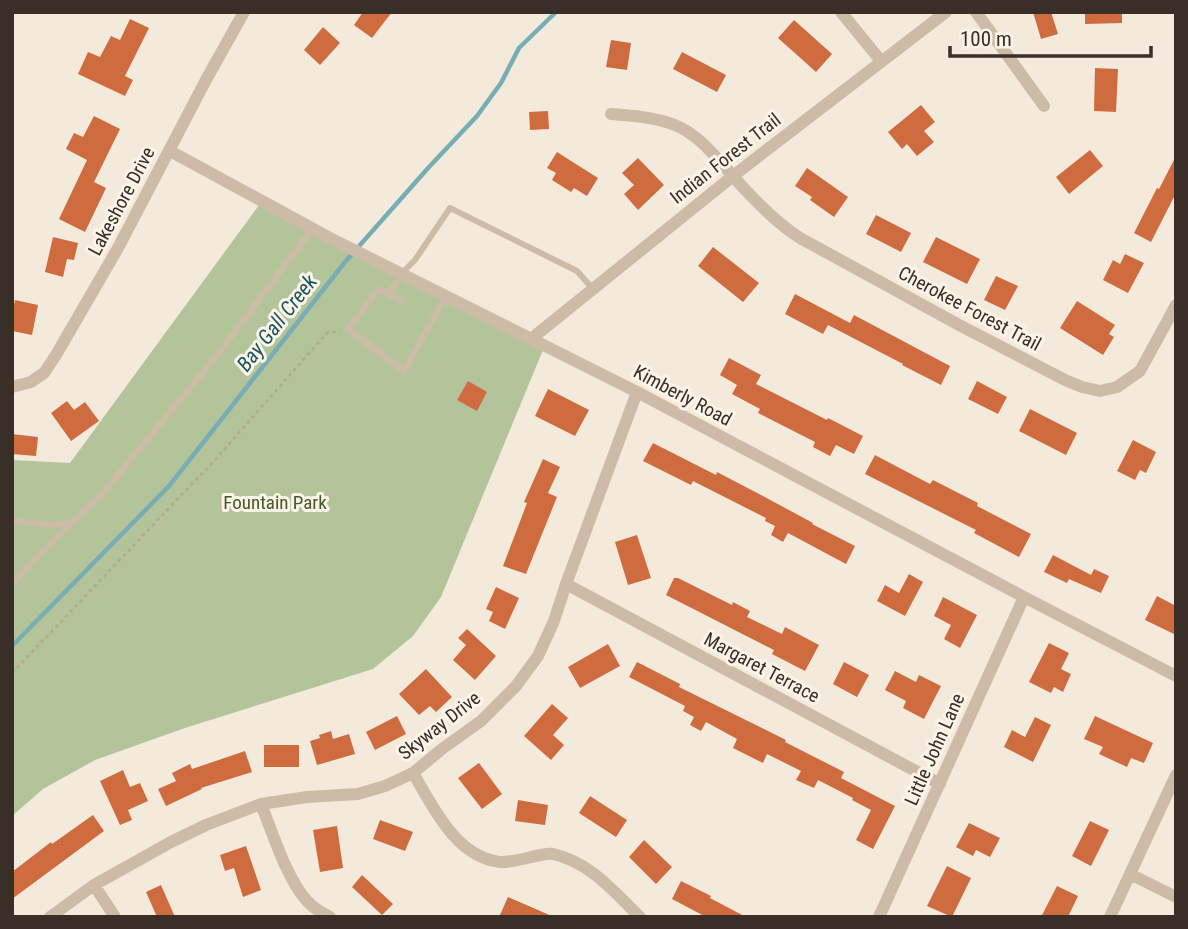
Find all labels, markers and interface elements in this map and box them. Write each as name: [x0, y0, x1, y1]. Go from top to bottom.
scale bar: [950, 14, 1151, 58]
text: 100 m: [960, 27, 1012, 51]
street label: Indian Forest Trail: [665, 108, 785, 209]
street label: Lakeshore Drive: [83, 143, 160, 259]
street label: Cherokee Forest Trail: [894, 261, 1045, 356]
water label: Bay Gall Creek: [232, 269, 323, 376]
street label: Kimberly Road: [630, 360, 736, 431]
park label: Fountain Park: [223, 491, 327, 514]
street label: Margaret Terrace: [700, 627, 824, 708]
street label: Skyway Drive: [394, 686, 485, 765]
street label: Little John Lane: [900, 690, 969, 809]

